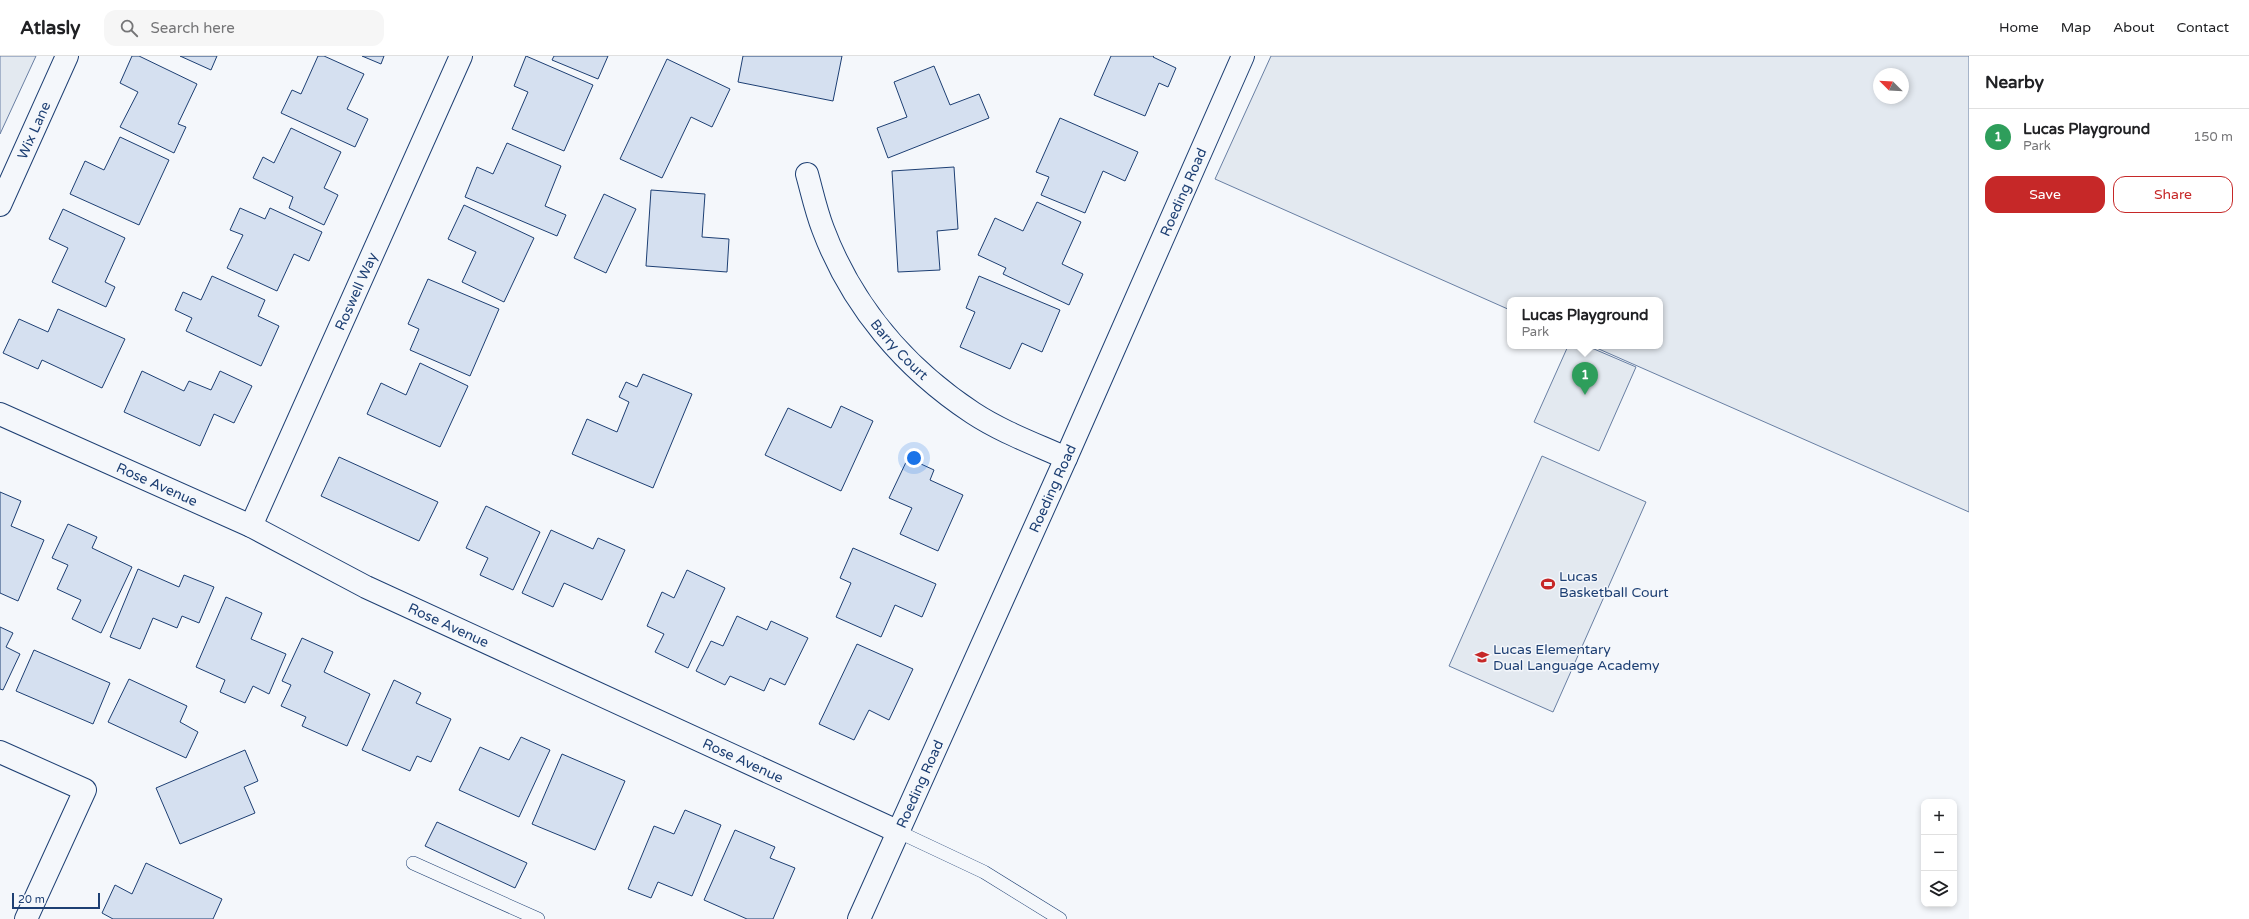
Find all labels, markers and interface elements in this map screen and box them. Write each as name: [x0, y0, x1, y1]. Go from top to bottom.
search box: [104, 10, 384, 46]
text: Atlasly: [20, 17, 80, 39]
icon: search: [118, 17, 140, 39]
text: Search here: [150, 19, 235, 37]
text: Home: [1999, 19, 2039, 36]
text: Map: [2061, 19, 2091, 36]
text: About: [2113, 19, 2155, 36]
text: Contact: [2177, 19, 2229, 36]
north arrow: [1873, 68, 1909, 104]
text: Nearby: [1985, 72, 2044, 93]
street label: Wix Lane: [14, 99, 54, 162]
text: Lucas Playground: [2023, 120, 2150, 138]
text: 1: [1994, 129, 2002, 145]
text: 150 m: [2193, 129, 2233, 145]
text: Park: [2023, 138, 2051, 154]
street label: Roeding Road: [1157, 145, 1211, 239]
button: Save: [1985, 176, 2105, 213]
button: Share: [2113, 176, 2233, 213]
street label: Roswell Way: [331, 249, 381, 333]
popup: [1507, 297, 1663, 349]
text: Lucas Playground: [1521, 306, 1649, 324]
street label: Barry Court: [867, 316, 932, 384]
text: Park: [1521, 324, 1549, 340]
pin: 1: [1572, 362, 1598, 395]
street label: Roeding Road: [1026, 442, 1080, 535]
your location: [904, 448, 924, 468]
street label: Rose Avenue: [114, 459, 200, 510]
place label: Lucas Basketball Court: [1559, 568, 1669, 601]
sports icon: Lucas Basketball Court: [1540, 576, 1556, 592]
street label: Rose Avenue: [405, 600, 492, 651]
place label: Lucas Elementary Dual Language Academy: [1493, 641, 1660, 674]
school or university icon: Lucas Elementary Dual Language Academy: [1474, 649, 1490, 665]
street label: Rose Avenue: [700, 735, 786, 787]
street label: Roeding Road: [893, 737, 947, 831]
map controls: [1921, 799, 1957, 907]
button: +: [1921, 799, 1957, 835]
button: −: [1921, 835, 1957, 871]
button: layers: [1921, 871, 1957, 907]
scale bar: [12, 891, 100, 910]
text: 20 m: [18, 893, 45, 906]

